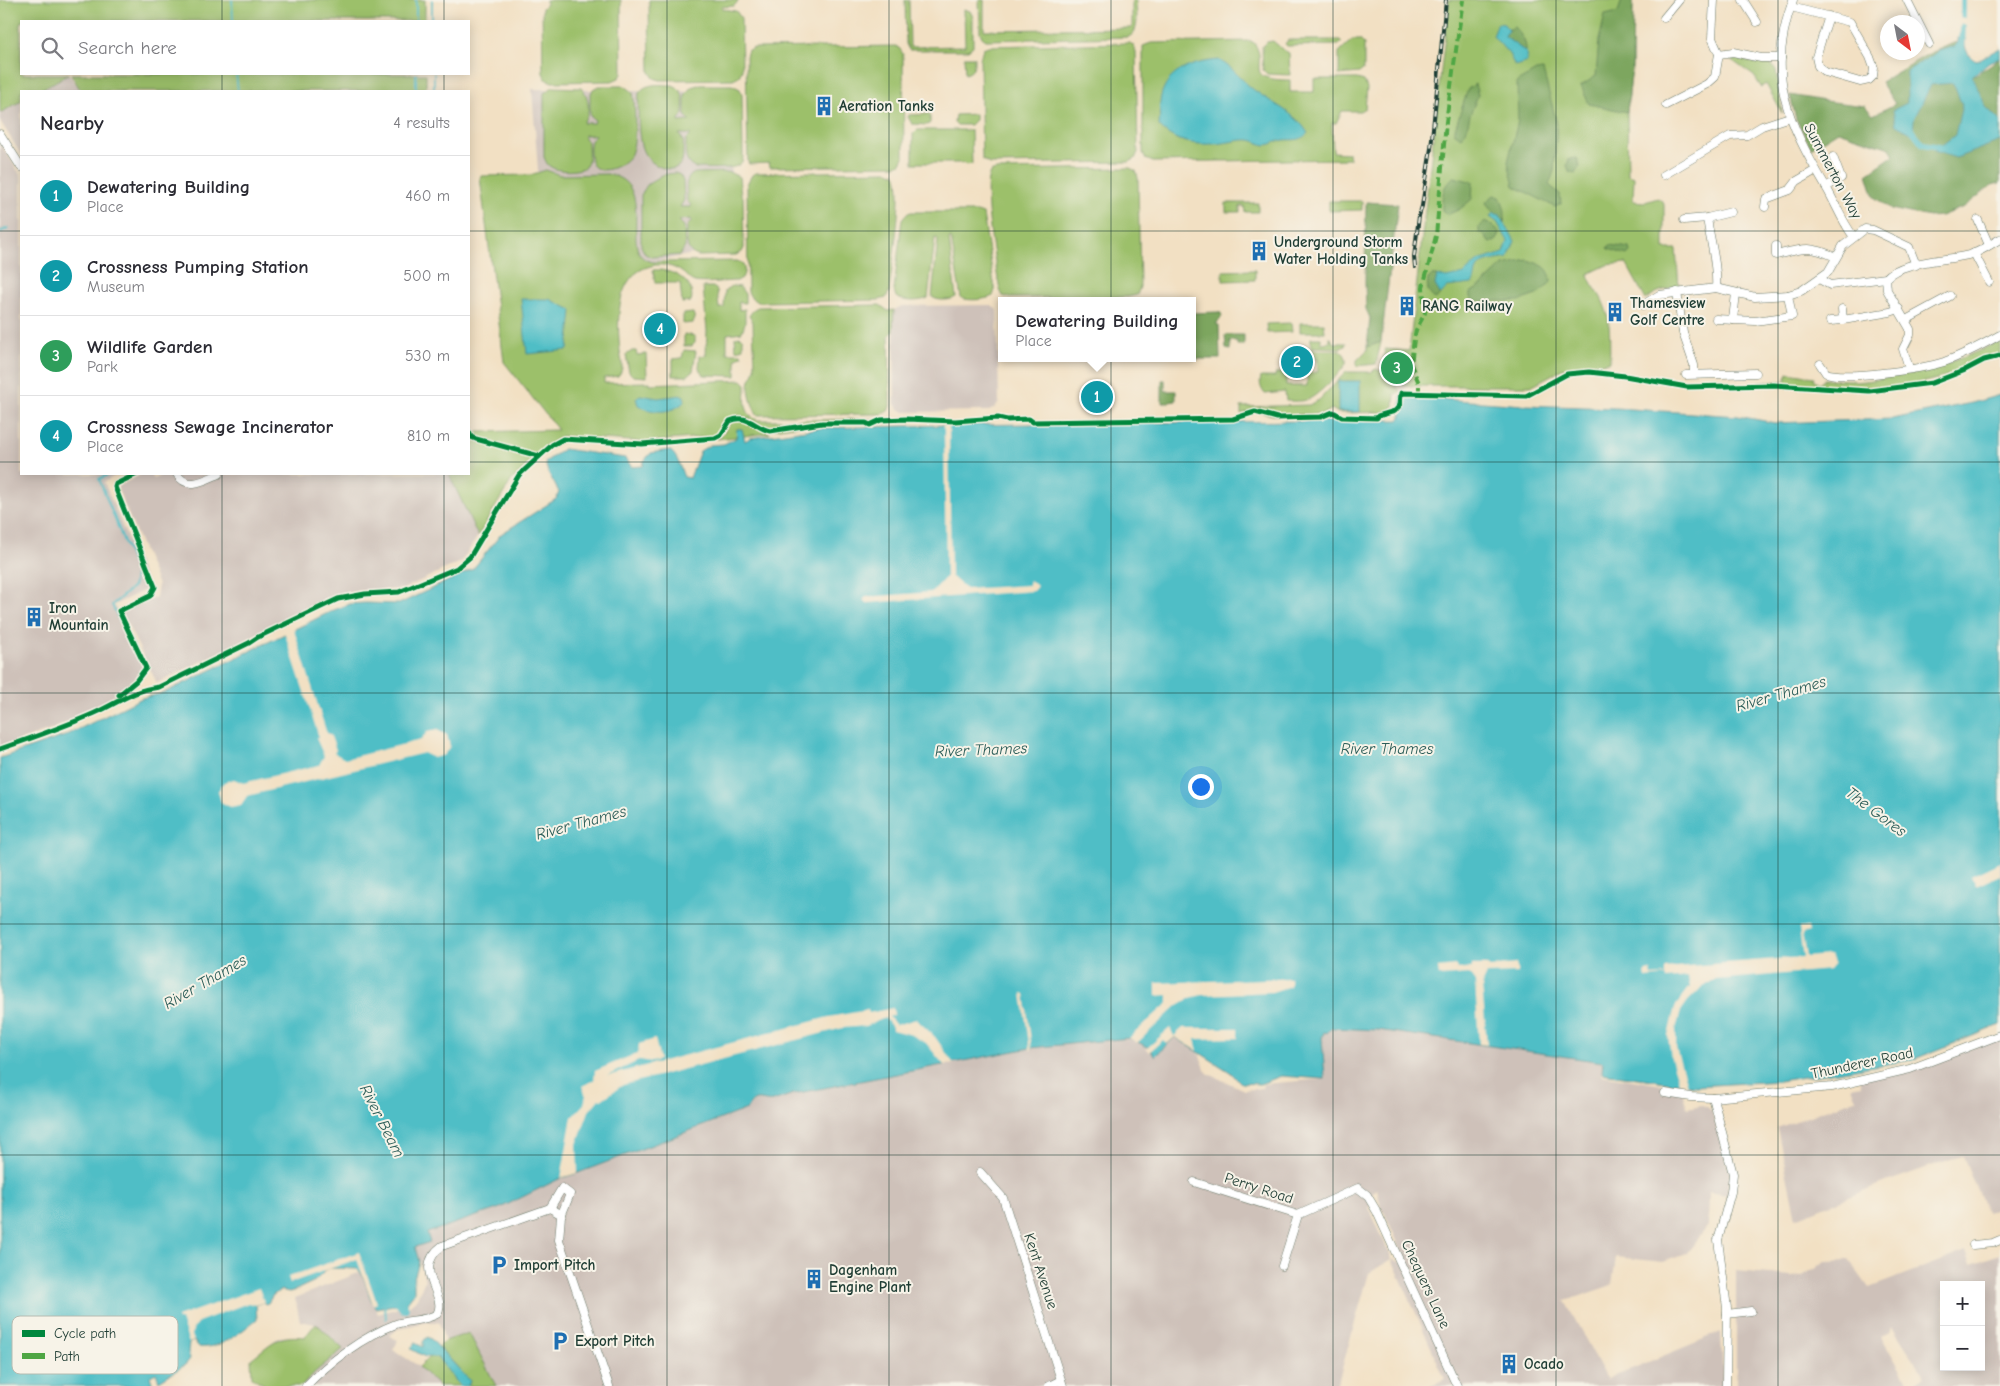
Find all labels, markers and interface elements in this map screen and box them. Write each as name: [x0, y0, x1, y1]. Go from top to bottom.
north arrow: [1880, 15, 1925, 60]
search box: [20, 20, 470, 75]
icon: search: [38, 34, 66, 62]
text: Search here: [78, 37, 177, 59]
building icon: Aeration Tanks: [813, 95, 835, 117]
place label: Aeration Tanks: [839, 97, 934, 115]
text: Nearby: [40, 111, 104, 135]
text: 4 results: [393, 114, 450, 132]
street label: Summerton Way: [1800, 120, 1866, 222]
text: Dewatering Building: [87, 176, 250, 198]
text: 1: [53, 187, 59, 205]
text: 460 m: [405, 187, 450, 205]
text: Place: [87, 198, 123, 216]
place label: Underground Storm Water Holding Tanks: [1274, 233, 1408, 268]
building icon: Underground Storm Water Holding Tanks: [1248, 240, 1270, 262]
text: Crossness Pumping Station: [87, 256, 309, 278]
text: 2: [52, 267, 60, 285]
text: 500 m: [403, 267, 450, 285]
text: Museum: [87, 278, 145, 296]
place label: Thamesview Golf Centre: [1630, 294, 1706, 329]
building icon: RANG Railway: [1396, 295, 1418, 317]
popup: [998, 297, 1196, 362]
place label: RANG Railway: [1422, 297, 1512, 315]
building icon: Thamesview Golf Centre: [1604, 301, 1626, 323]
pin: 4: [644, 310, 676, 348]
text: Dewatering Building: [1015, 310, 1179, 332]
text: Place: [1015, 332, 1052, 350]
text: Wildlife Garden: [87, 336, 213, 358]
pin: 2: [1281, 343, 1313, 381]
text: 3: [52, 347, 60, 365]
text: 530 m: [405, 347, 450, 365]
pin: 3: [1381, 349, 1413, 387]
text: Park: [87, 358, 118, 376]
pin: 1: [1081, 378, 1113, 416]
text: Crossness Sewage Incinerator: [87, 416, 333, 438]
text: 4: [52, 427, 60, 445]
text: 810 m: [407, 427, 450, 445]
text: Place: [87, 438, 123, 456]
place label: Iron Mountain: [49, 599, 109, 634]
building icon: Iron Mountain: [23, 606, 45, 628]
water label: River Thames: [1734, 672, 1828, 715]
water label: River Thames: [934, 739, 1028, 761]
water label: River Thames: [1341, 740, 1434, 758]
your location: [1188, 774, 1214, 800]
water label: The Gores: [1842, 784, 1910, 841]
water label: River Thames: [534, 802, 628, 844]
water label: River Thames: [160, 951, 250, 1013]
street label: Thunderer Road: [1809, 1043, 1915, 1083]
water label: River Beam: [356, 1082, 408, 1160]
street label: Perry Road: [1222, 1168, 1296, 1208]
street label: Kent Avenue: [1020, 1231, 1062, 1312]
street label: Chequers Lane: [1398, 1237, 1455, 1332]
parking icon: Import Pitch: [488, 1254, 510, 1276]
place label: Import Pitch: [514, 1256, 595, 1274]
place label: Dagenham Engine Plant: [829, 1261, 912, 1296]
building icon: Dagenham Engine Plant: [803, 1268, 825, 1290]
map controls: [1940, 1281, 1985, 1371]
button: +: [1940, 1281, 1985, 1326]
legend: [12, 1316, 178, 1374]
text: Cycle path: [54, 1325, 116, 1342]
button: −: [1940, 1326, 1985, 1371]
parking icon: Export Pitch: [549, 1330, 571, 1352]
place label: Export Pitch: [575, 1332, 655, 1350]
text: Path: [54, 1348, 80, 1365]
building icon: Ocado: [1498, 1353, 1520, 1375]
place label: Ocado: [1524, 1355, 1564, 1373]

